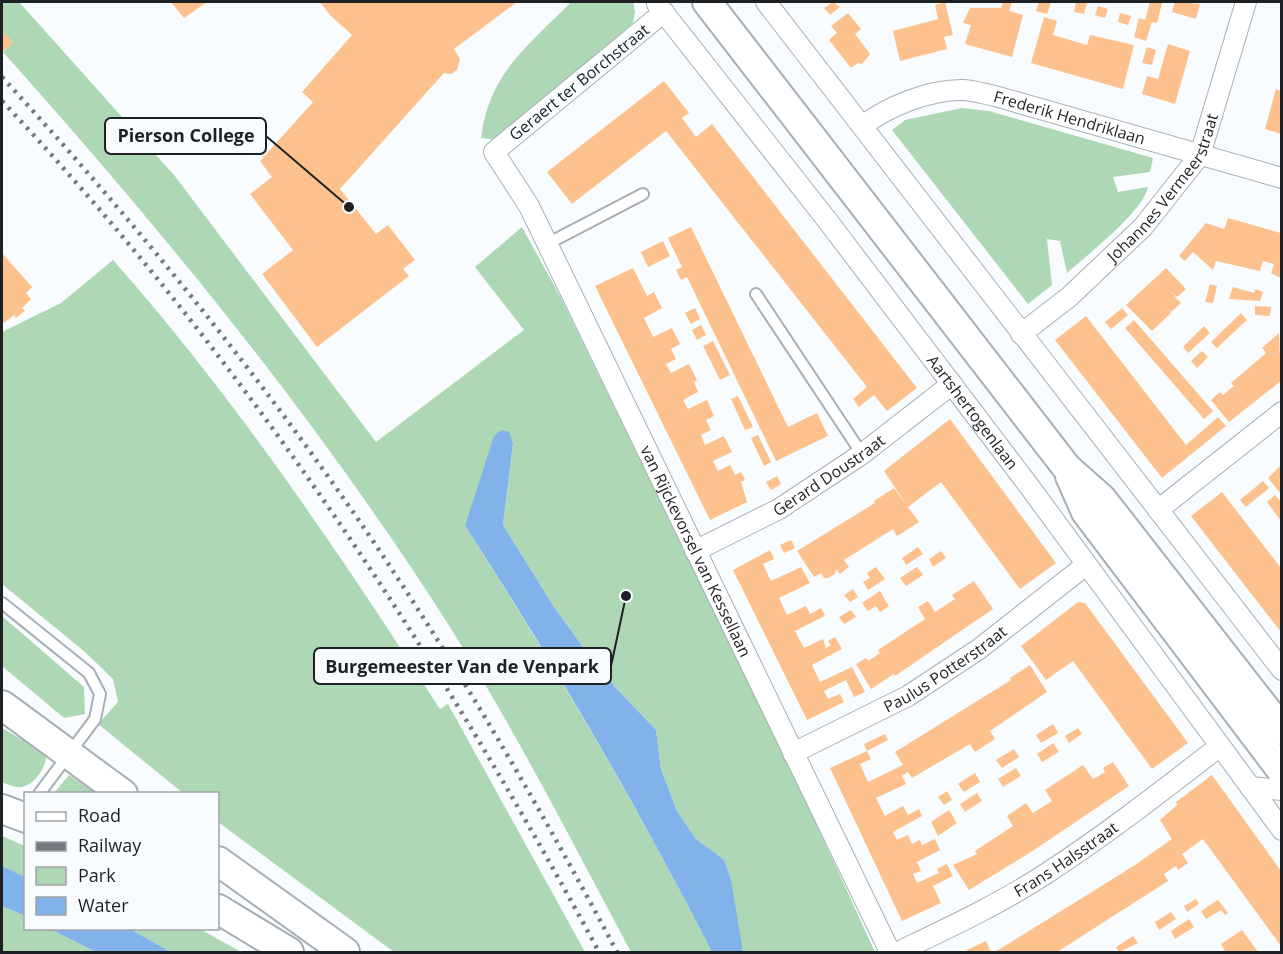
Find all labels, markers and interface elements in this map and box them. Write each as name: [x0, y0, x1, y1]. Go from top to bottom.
street label: Geraert ter Borchstraat: [504, 18, 654, 145]
street label: Frederik Hendriklaan: [991, 85, 1148, 149]
street label: Johannes Vermeerstraat: [1101, 110, 1223, 268]
callout: Pierson College: [105, 118, 266, 154]
text: Pierson College: [117, 123, 255, 147]
street label: Aartshertogenlaan: [922, 350, 1024, 474]
street label: Gerard Doustraat: [768, 429, 890, 521]
street label: van Rijckevorsel van Kessellaan: [635, 442, 757, 661]
street label: Paulus Potterstraat: [880, 620, 1011, 717]
callout: Burgemeester Van de Venpark: [314, 648, 611, 684]
text: Burgemeester Van de Venpark: [325, 654, 600, 678]
legend: [24, 792, 219, 930]
text: Road: [78, 803, 121, 827]
street label: Frans Halsstraat: [1010, 816, 1123, 902]
text: Railway: [78, 833, 142, 857]
text: Park: [78, 863, 116, 887]
text: Water: [78, 893, 129, 917]

